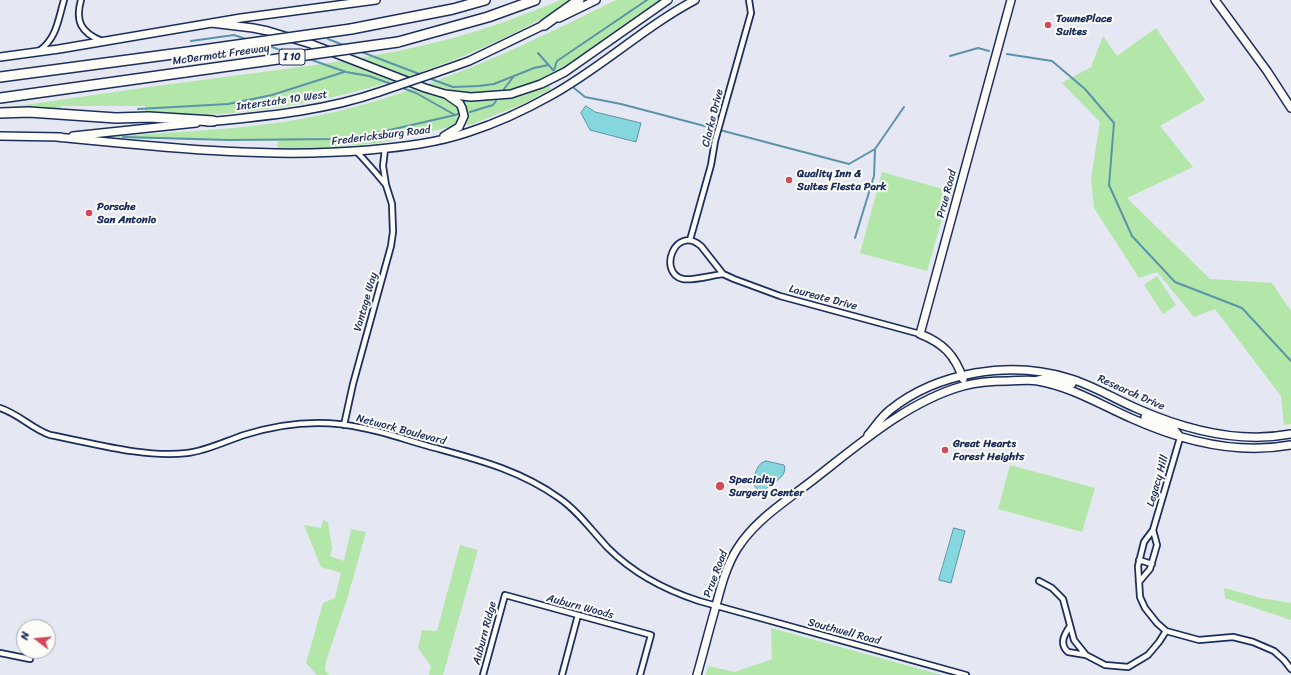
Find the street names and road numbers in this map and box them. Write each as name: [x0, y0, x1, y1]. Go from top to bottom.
street label: McDermott Freeway: [172, 42, 270, 68]
road number: I 10: [279, 49, 305, 65]
street label: Interstate 10 West: [236, 88, 328, 114]
street label: Clarke Drive: [699, 88, 727, 148]
street label: Fredericksburg Road: [331, 123, 431, 149]
street label: Prue Road: [934, 169, 960, 219]
street label: Vantage Way: [351, 271, 381, 333]
street label: Laureate Drive: [787, 283, 859, 313]
street label: Research Drive: [1095, 372, 1167, 414]
street label: Network Boulevard: [355, 412, 447, 448]
street label: Legacy Hill: [1144, 454, 1172, 508]
street label: Prue Road: [701, 549, 731, 599]
street label: Auburn Woods: [545, 592, 615, 622]
street label: Auburn Ridge: [470, 600, 500, 666]
street label: Southwell Road: [806, 616, 882, 648]

